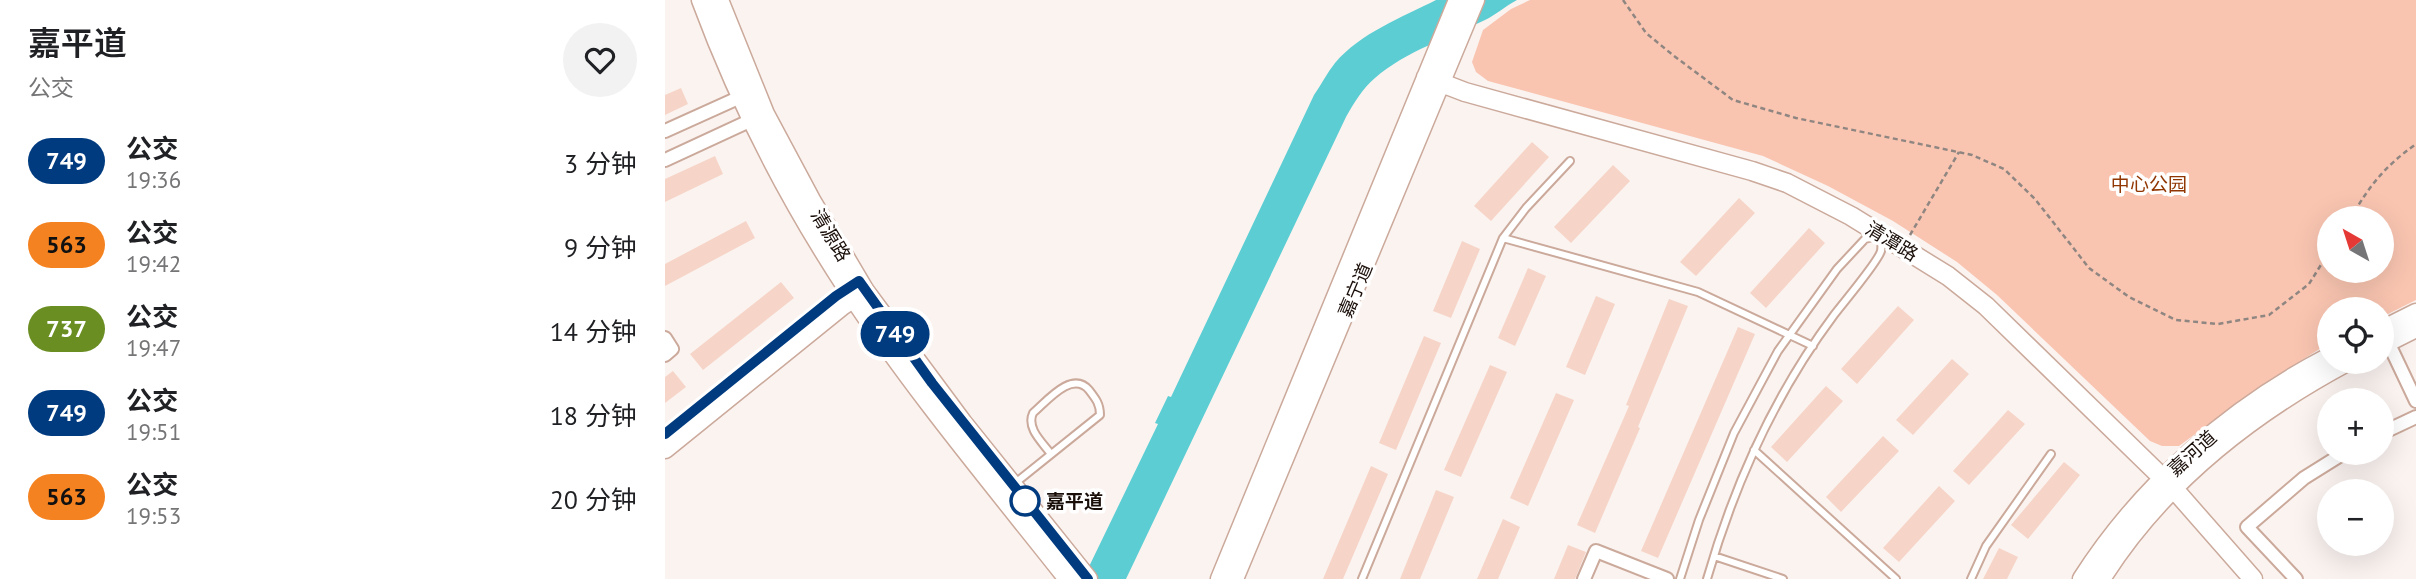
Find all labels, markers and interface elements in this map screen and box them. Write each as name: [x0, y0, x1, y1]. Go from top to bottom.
text: 嘉平道: [28, 21, 127, 64]
button: heart: [563, 23, 637, 97]
text: 公交: [28, 73, 74, 102]
text: 公交: [126, 132, 178, 165]
text: 749: [46, 145, 87, 176]
text: 3 分钟: [564, 147, 637, 180]
text: 19:36: [126, 165, 181, 194]
park label: 中心公园: [2111, 172, 2187, 196]
street label: 清源路: [806, 204, 856, 266]
north arrow: [2317, 206, 2394, 284]
map controls: [2317, 206, 2394, 556]
text: 公交: [126, 216, 178, 249]
street label: 清潭路: [1861, 216, 1923, 266]
text: 563: [46, 229, 87, 260]
text: 9 分钟: [564, 231, 637, 264]
text: 19:42: [126, 249, 181, 278]
street label: 嘉宁道: [1333, 259, 1377, 321]
button: locate: [2317, 297, 2394, 374]
text: 公交: [126, 300, 178, 333]
line badge: 749: [855, 311, 935, 357]
text: 737: [46, 313, 87, 344]
text: 14 分钟: [550, 315, 637, 348]
text: 749: [875, 318, 915, 349]
text: 19:47: [126, 333, 181, 362]
text: 公交: [126, 384, 178, 417]
button: +: [2317, 388, 2394, 465]
text: 749: [46, 397, 87, 428]
text: 18 分钟: [550, 399, 637, 432]
text: 19:51: [126, 417, 181, 446]
street label: 嘉河道: [2163, 425, 2221, 481]
text: 公交: [126, 468, 178, 501]
button: −: [2317, 479, 2394, 556]
text: 563: [46, 481, 87, 512]
text: 20 分钟: [550, 483, 637, 516]
marker: 嘉平道: [1010, 486, 1040, 516]
place label: 嘉平道: [1046, 489, 1103, 513]
text: 19:53: [126, 501, 181, 530]

